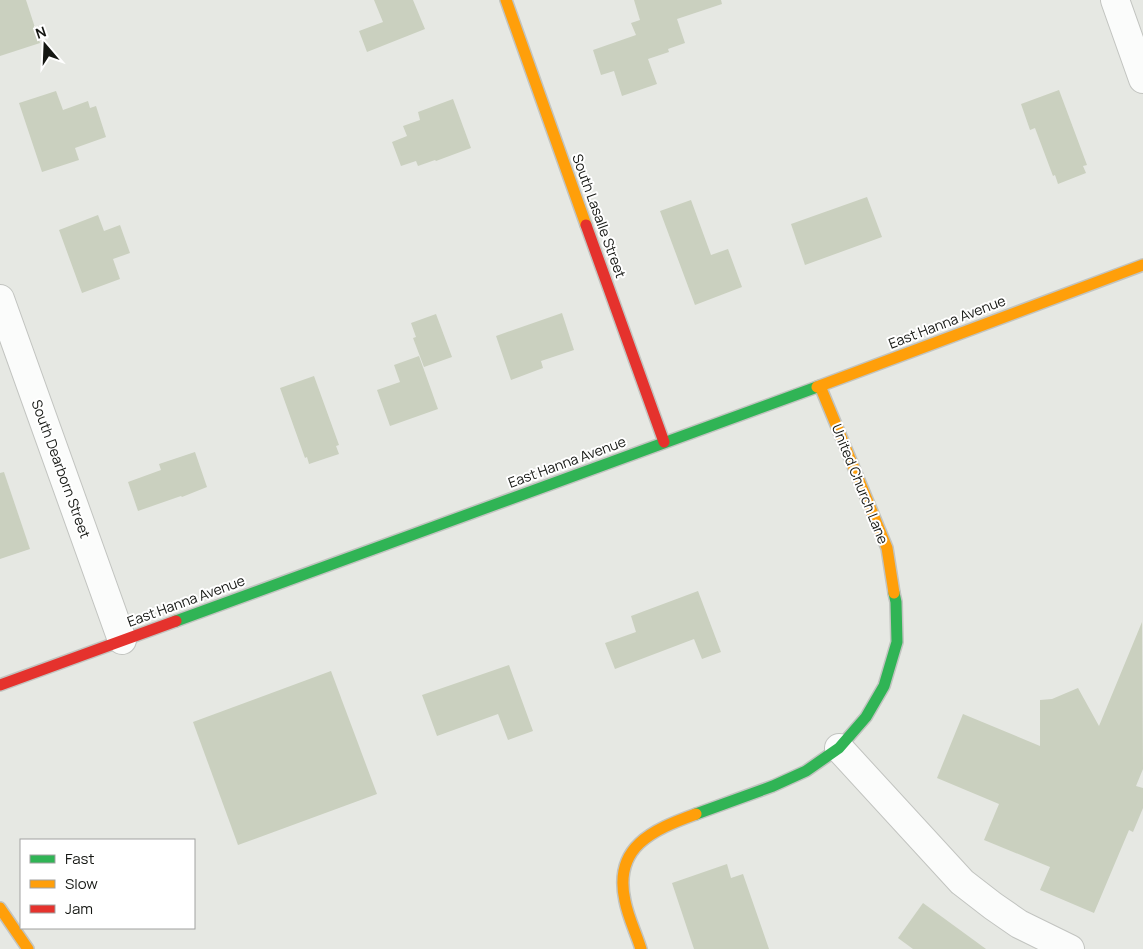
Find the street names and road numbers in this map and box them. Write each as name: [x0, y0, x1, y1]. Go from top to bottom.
street label: South Lasalle Street: [568, 151, 631, 281]
street label: East Hanna Avenue: [886, 290, 1008, 353]
street label: South Dearborn Street: [28, 397, 96, 541]
street label: United Church Lane: [828, 421, 893, 547]
street label: East Hanna Avenue: [505, 431, 628, 492]
street label: East Hanna Avenue: [124, 570, 247, 631]

